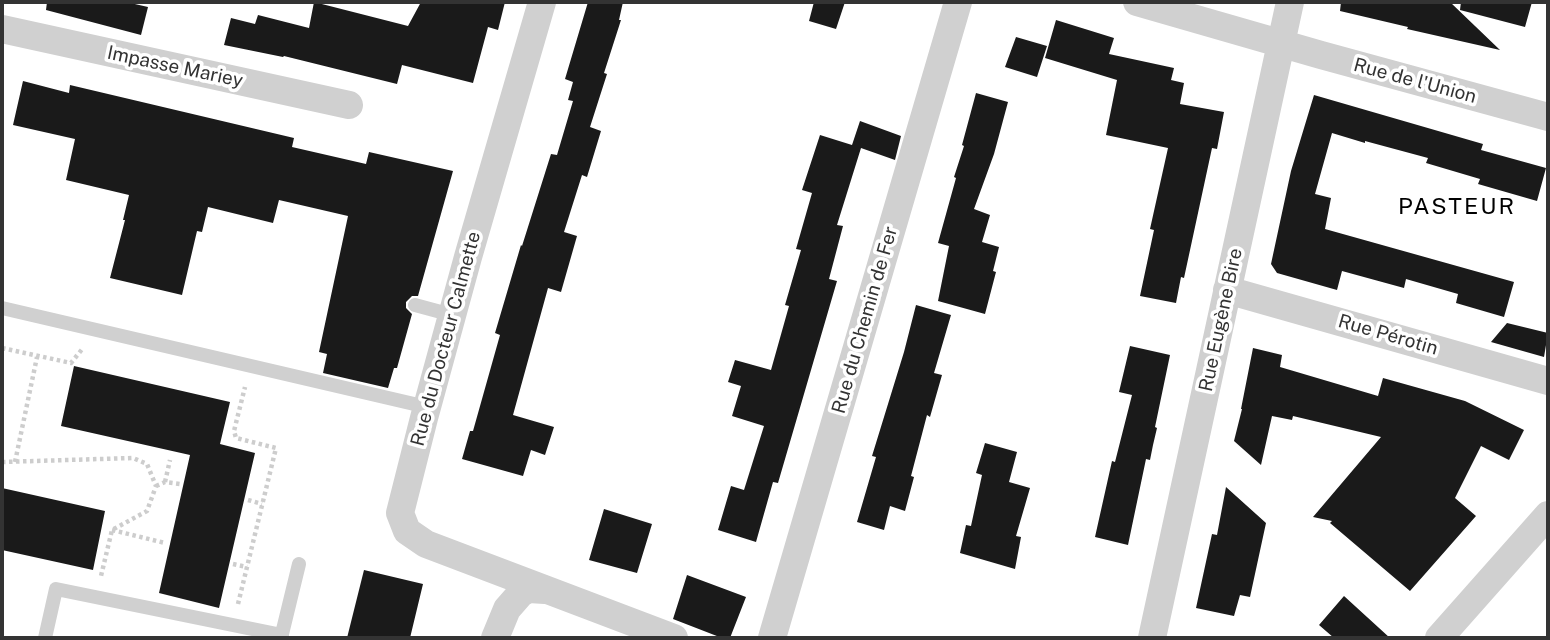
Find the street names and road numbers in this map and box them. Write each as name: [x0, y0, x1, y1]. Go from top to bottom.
street label: Impasse Mariey: [105, 41, 245, 93]
street label: Rue de l'Union: [1351, 54, 1479, 108]
street label: Rue du Chemin de Fer: [827, 224, 903, 416]
street label: Rue du Docteur Calmette: [406, 229, 486, 449]
street label: Rue Eugène Bire: [1195, 246, 1247, 394]
street label: Rue Pérotin: [1336, 310, 1440, 360]

